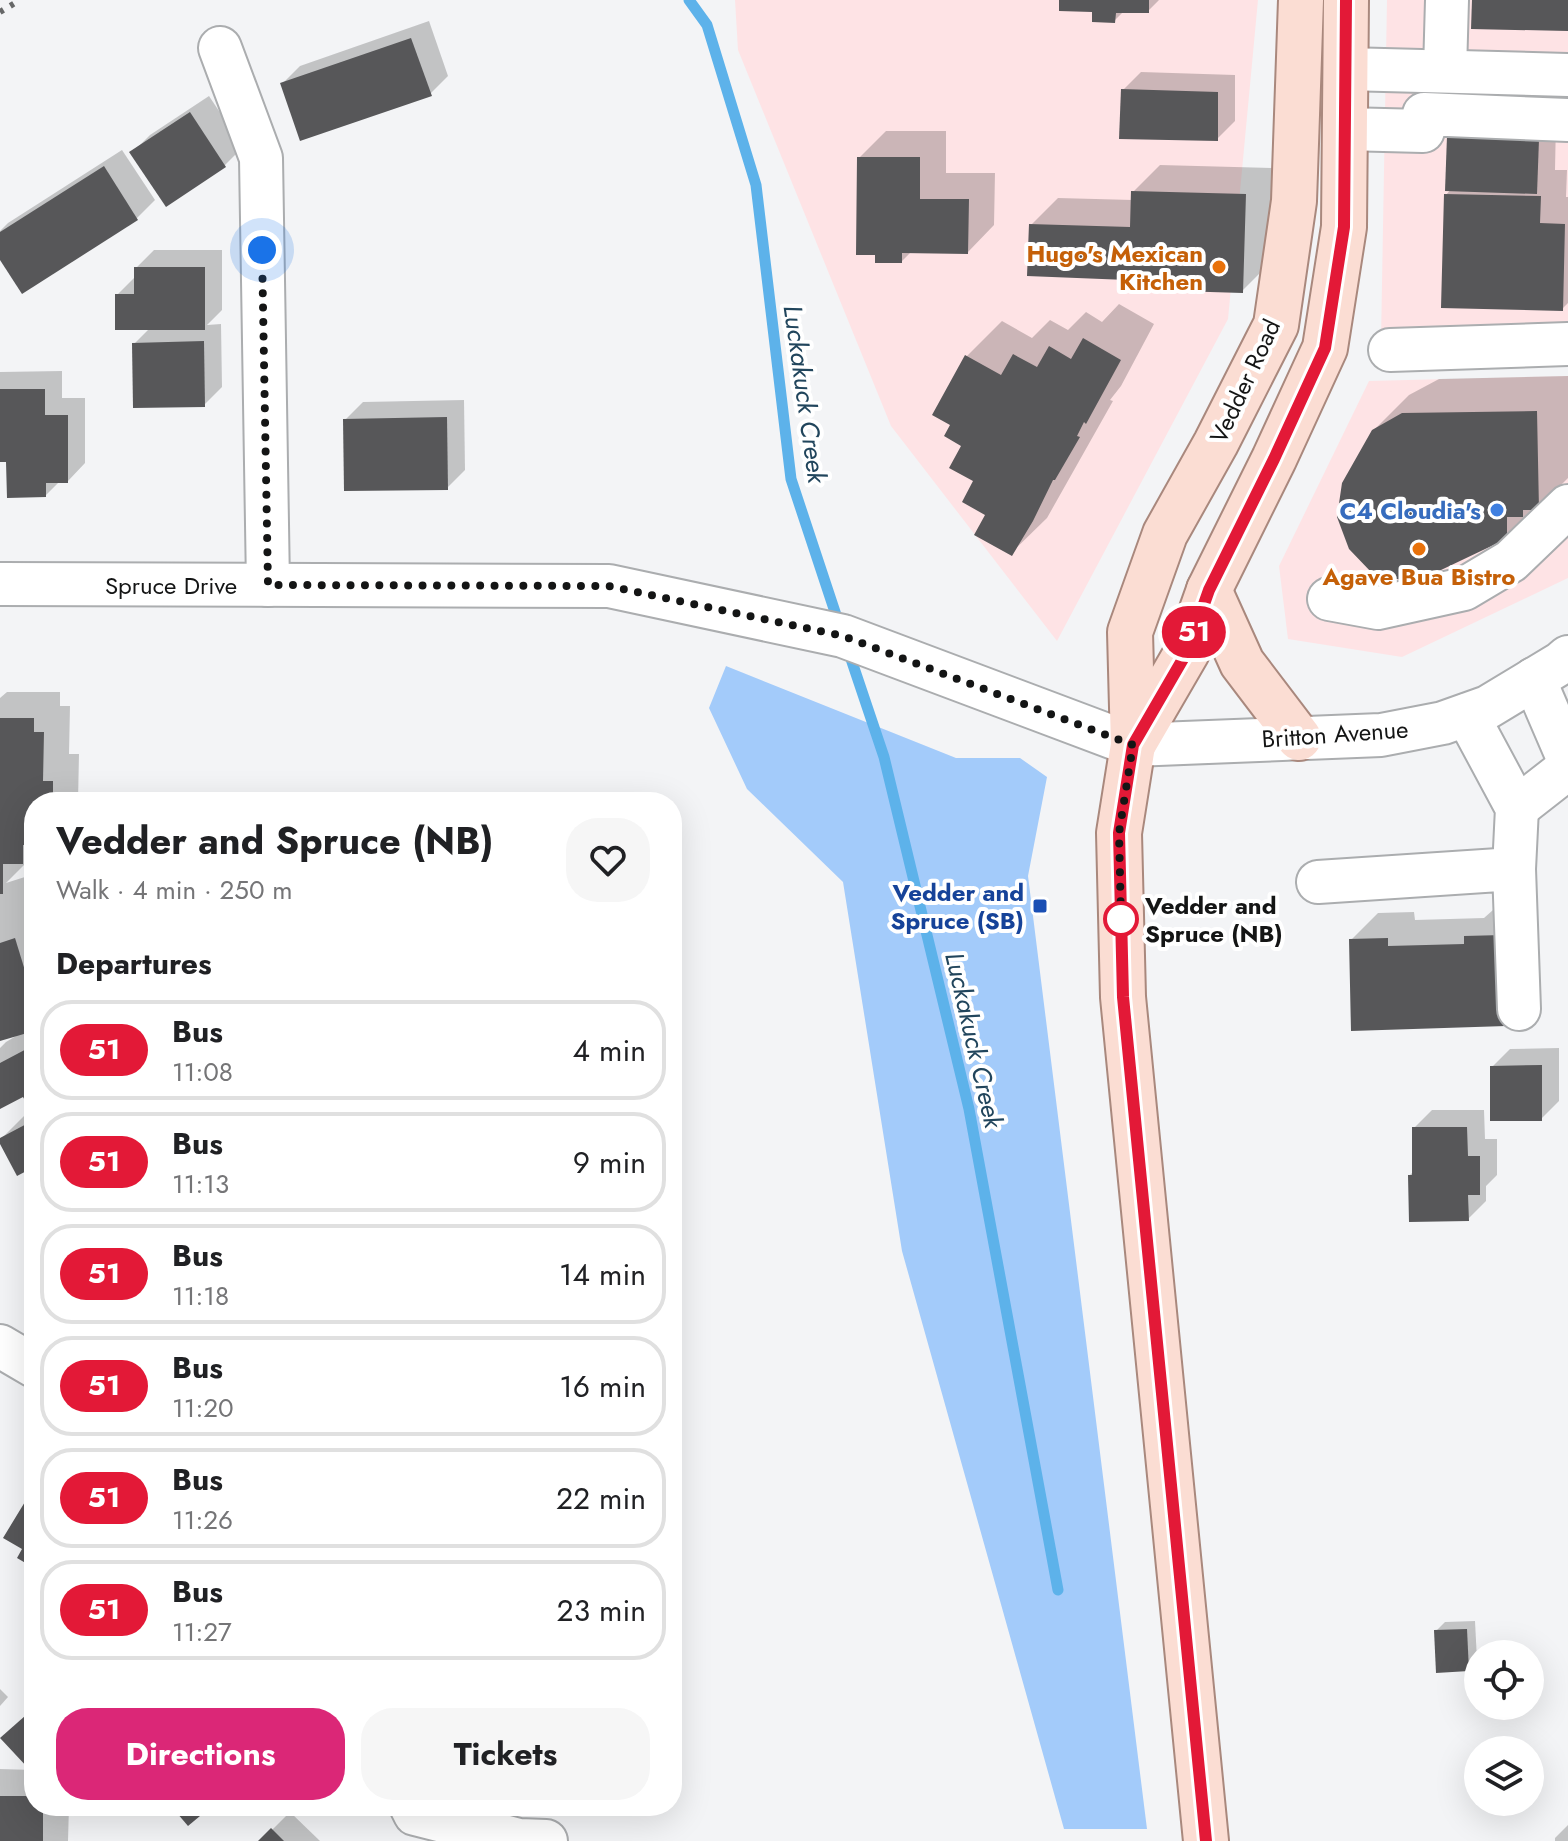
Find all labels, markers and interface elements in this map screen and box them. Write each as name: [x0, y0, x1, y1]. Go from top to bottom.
your location: [242, 230, 282, 270]
place label: Hugo's Mexican Kitchen: [1026, 236, 1203, 299]
marker: Hugo's Mexican Kitchen: [1210, 258, 1228, 276]
water label: Luckakuck Creek: [774, 303, 837, 487]
street label: Vedder Road: [1201, 313, 1289, 449]
place label: C4 Cloudia's: [1339, 493, 1481, 528]
marker: C4 Cloudia's: [1488, 501, 1506, 519]
marker: Agave Bua Bistro: [1410, 540, 1428, 558]
place label: Agave Bua Bistro: [1321, 559, 1516, 594]
street label: Spruce Drive: [105, 568, 237, 603]
line badge: 51: [1158, 606, 1230, 658]
text: 51: [1178, 611, 1210, 652]
street label: Britton Avenue: [1260, 711, 1410, 757]
text: Vedder and Spruce (NB): [56, 813, 493, 868]
button: heart: [566, 818, 650, 902]
text: Walk · 4 min · 250 m: [56, 871, 293, 909]
place label: Vedder and Spruce (SB): [890, 875, 1024, 938]
place label: Vedder and Spruce (NB): [1144, 888, 1283, 951]
marker: Vedder and Spruce (SB): [1031, 897, 1049, 915]
marker: Vedder and Spruce (NB): [1104, 902, 1138, 936]
text: Departures: [56, 942, 212, 985]
water label: Luckakuck Creek: [935, 948, 1013, 1133]
text: Bus: [172, 1010, 223, 1053]
text: 51: [88, 1029, 120, 1070]
text: 4 min: [573, 1029, 646, 1072]
text: 11:08: [172, 1053, 233, 1091]
text: Bus: [172, 1122, 223, 1165]
text: 51: [88, 1141, 120, 1182]
text: 9 min: [573, 1141, 646, 1184]
text: 11:13: [172, 1165, 229, 1203]
text: Bus: [172, 1234, 223, 1277]
text: 51: [88, 1253, 120, 1294]
text: 14 min: [559, 1253, 646, 1296]
text: 11:18: [172, 1277, 229, 1315]
text: Bus: [172, 1346, 223, 1389]
text: 51: [88, 1365, 120, 1406]
text: 16 min: [559, 1365, 646, 1408]
text: 11:20: [172, 1389, 234, 1427]
text: Bus: [172, 1458, 223, 1501]
text: 51: [88, 1477, 120, 1518]
text: 22 min: [556, 1477, 646, 1520]
text: 11:26: [172, 1501, 233, 1539]
text: Bus: [172, 1570, 223, 1613]
text: 51: [88, 1589, 120, 1630]
text: 23 min: [557, 1589, 646, 1632]
text: 11:27: [172, 1613, 232, 1651]
map controls: [1464, 1640, 1544, 1816]
button: locate: [1464, 1640, 1544, 1720]
button: Directions: [56, 1708, 345, 1800]
button: Tickets: [361, 1708, 650, 1800]
button: layers: [1464, 1736, 1544, 1816]

